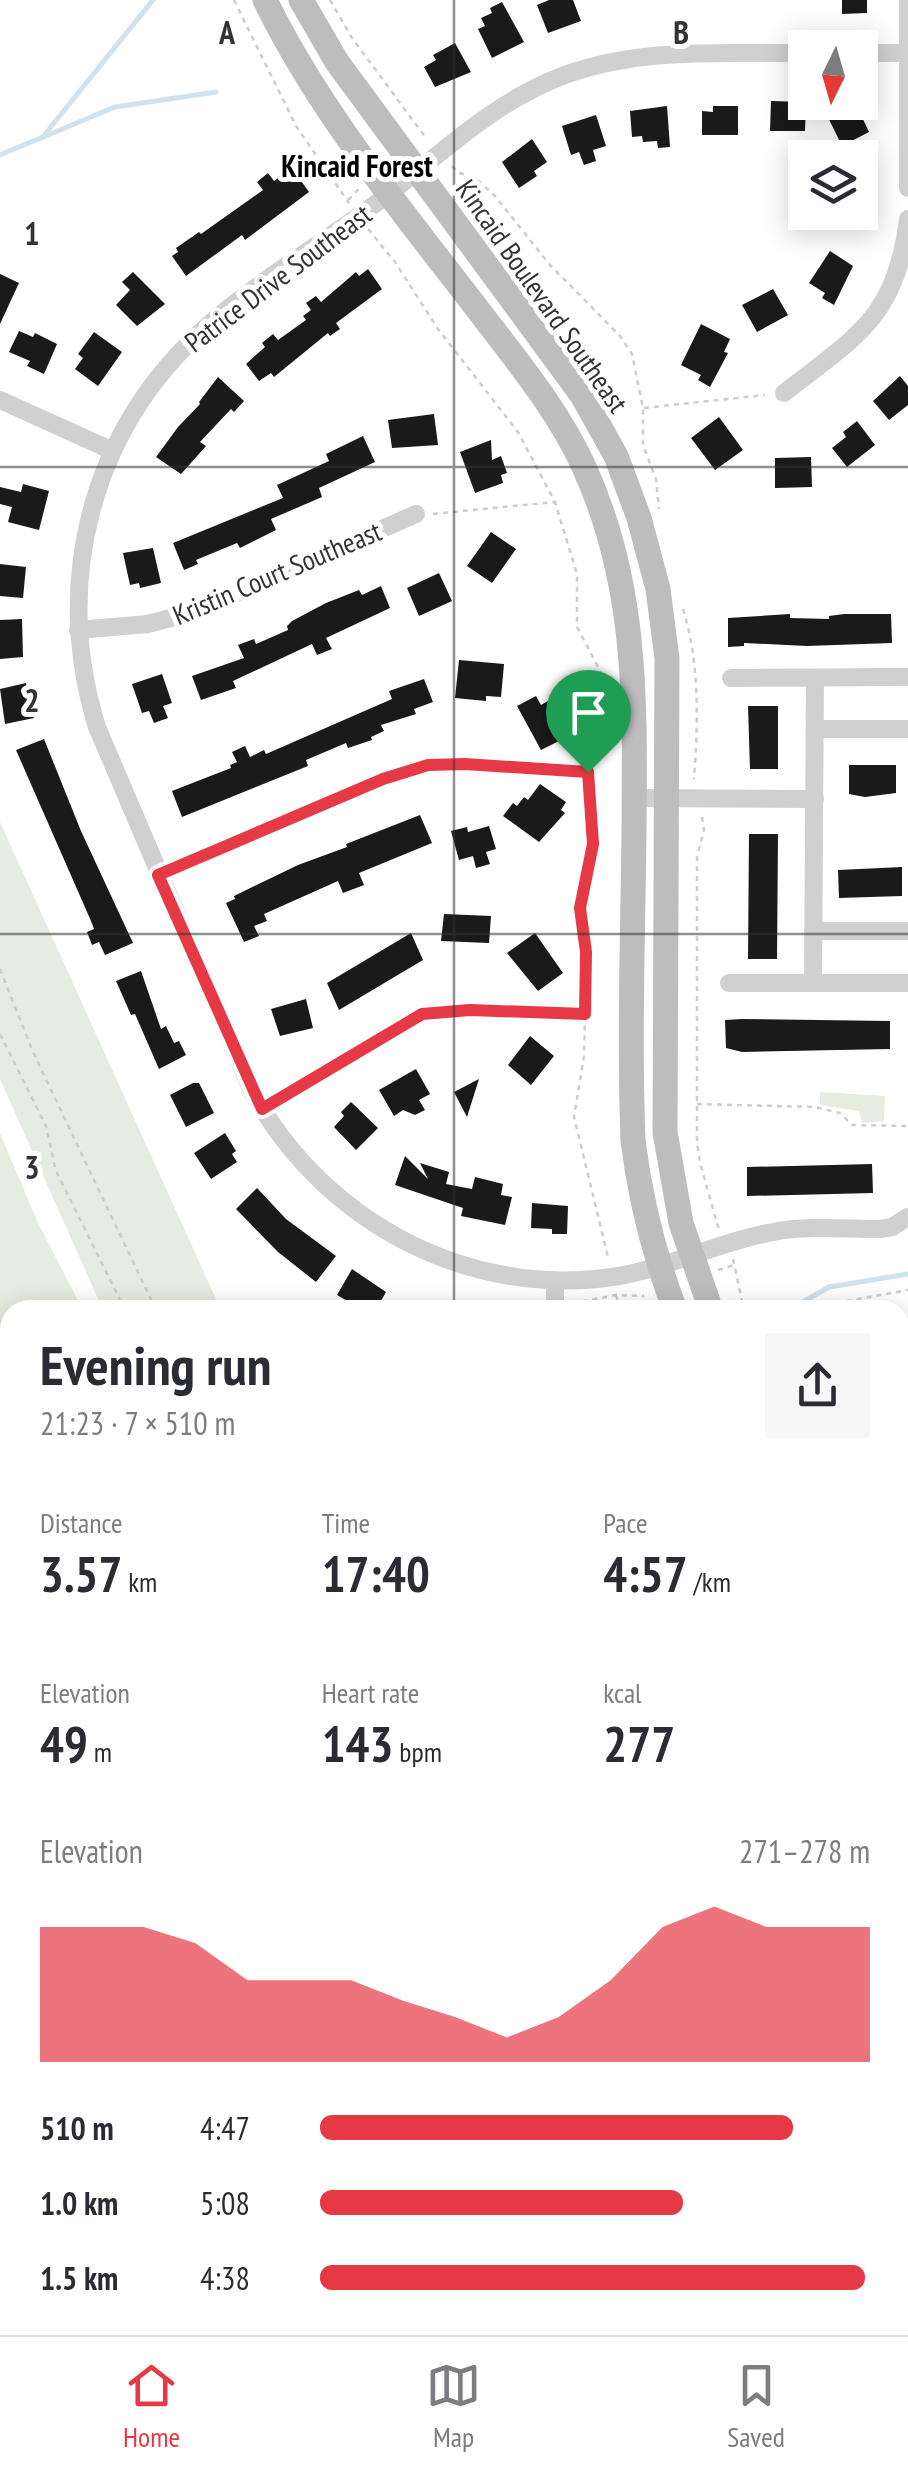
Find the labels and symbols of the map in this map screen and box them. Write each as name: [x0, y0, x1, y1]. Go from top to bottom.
text: A: [218, 11, 236, 53]
text: B: [673, 11, 689, 53]
north arrow: [788, 30, 878, 120]
district label: Kincaid Forest: [281, 146, 433, 185]
street label: Kincaid Boulevard Southeast: [448, 172, 637, 420]
street label: Patrice Drive Southeast: [177, 195, 379, 360]
text: 1: [24, 212, 40, 254]
street label: Kristin Court Southeast: [167, 512, 387, 633]
pin: [546, 670, 631, 773]
text: 2: [24, 679, 40, 721]
text: 3: [24, 1146, 40, 1188]

